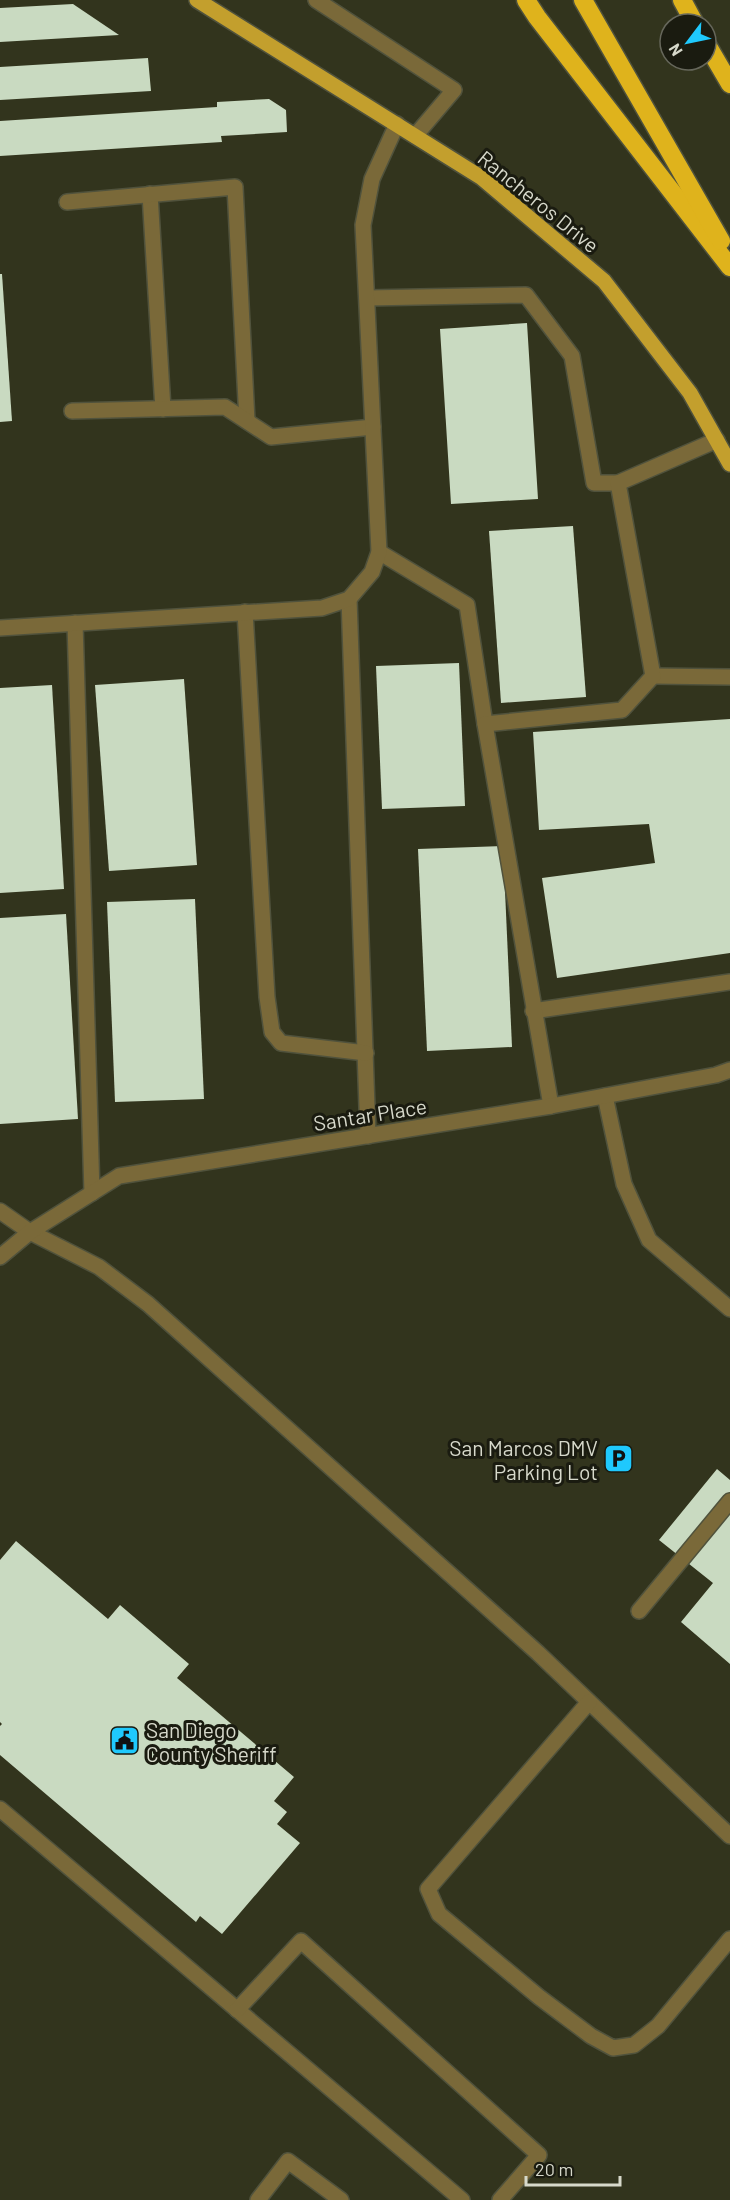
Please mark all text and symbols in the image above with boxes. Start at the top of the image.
north arrow [658,12,718,72]
text: N [664,41,686,60]
street label: Rancheros Drive [474,145,604,257]
street label: Santar Place [311,1093,429,1135]
place label: San Marcos DMV Parking Lot [449,1435,598,1484]
parking icon: San Marcos DMV Parking Lot [603,1443,635,1475]
place label: San Diego County Sheriff [146,1717,277,1766]
public building icon: San Diego County Sheriff [109,1725,141,1757]
scale bar [526,2149,620,2187]
text: 20 m [535,2158,573,2180]

